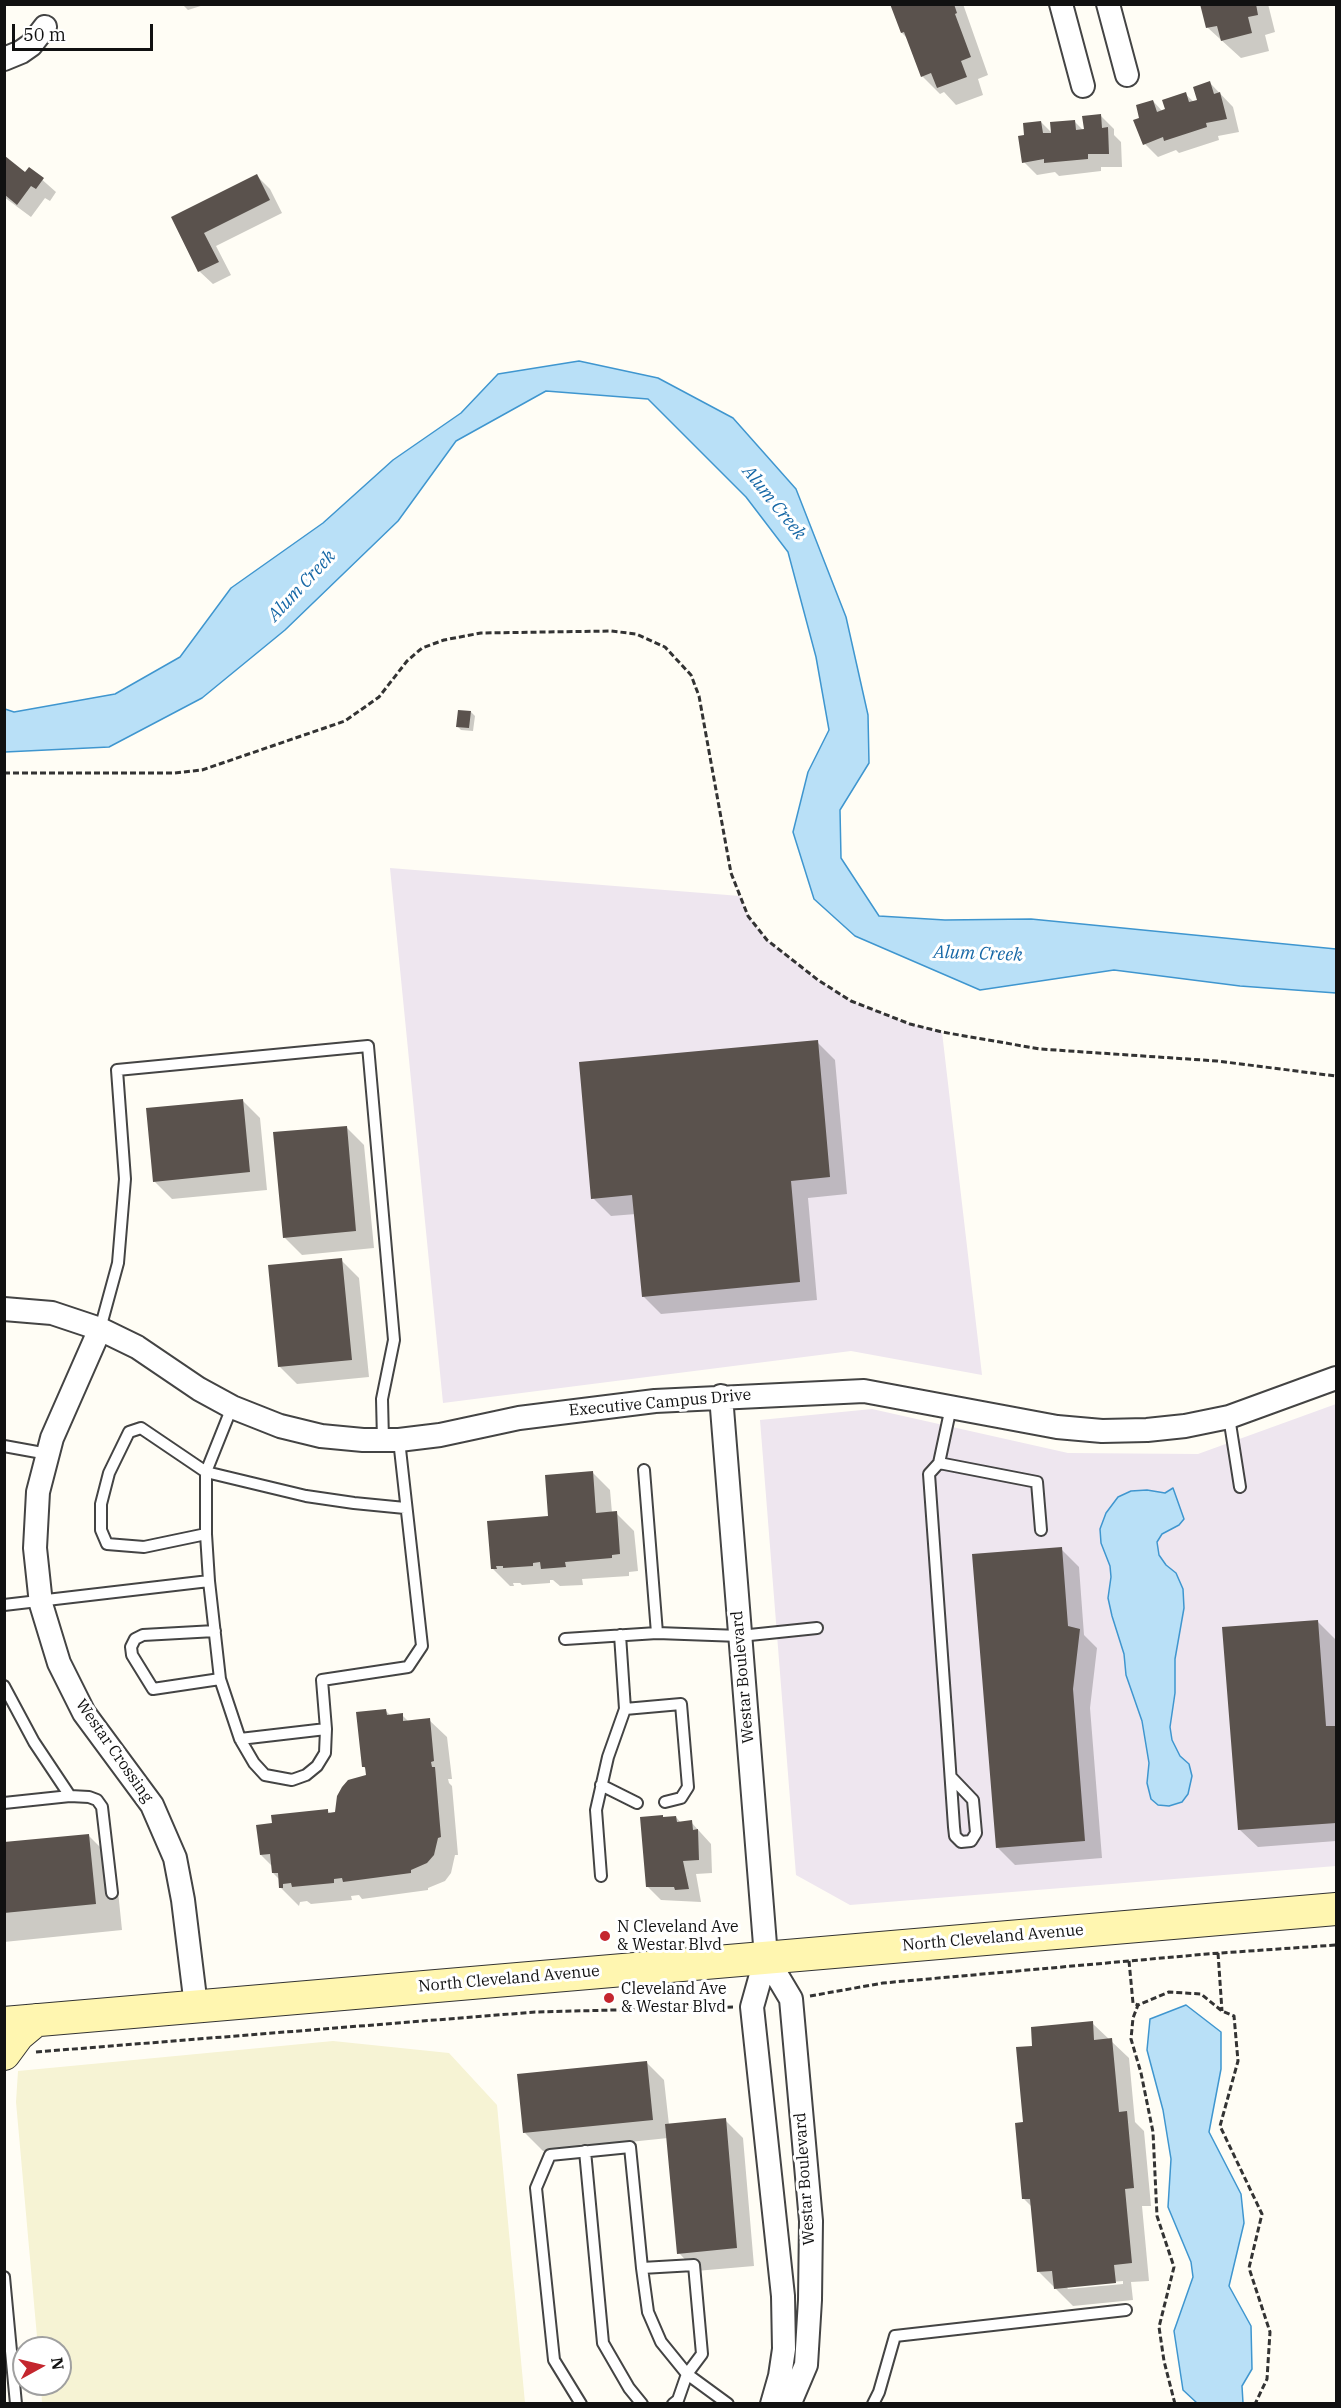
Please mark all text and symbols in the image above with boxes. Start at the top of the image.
scale bar [15,12,156,50]
text: 50 m [23,23,66,46]
water label: Alum Creek [737,461,811,545]
water label: Alum Creek [264,546,340,626]
water label: Alum Creek [933,942,1023,966]
street label: Executive Campus Drive [568,1385,752,1421]
street label: Westar Boulevard [728,1610,758,1744]
street label: Westar Crossing [71,1696,157,1806]
place label: N Cleveland Ave & Westar Blvd [617,1917,739,1955]
street label: North Cleveland Avenue [901,1920,1085,1956]
marker: N Cleveland Ave & Westar Blvd [598,1929,612,1943]
street label: North Cleveland Avenue [417,1961,601,1997]
place label: Cleveland Ave & Westar Blvd [621,1979,726,2017]
marker: Cleveland Ave & Westar Blvd [602,1991,616,2005]
street label: Westar Boulevard [791,2112,819,2246]
north arrow [12,2336,72,2396]
text: N [47,2356,69,2371]

